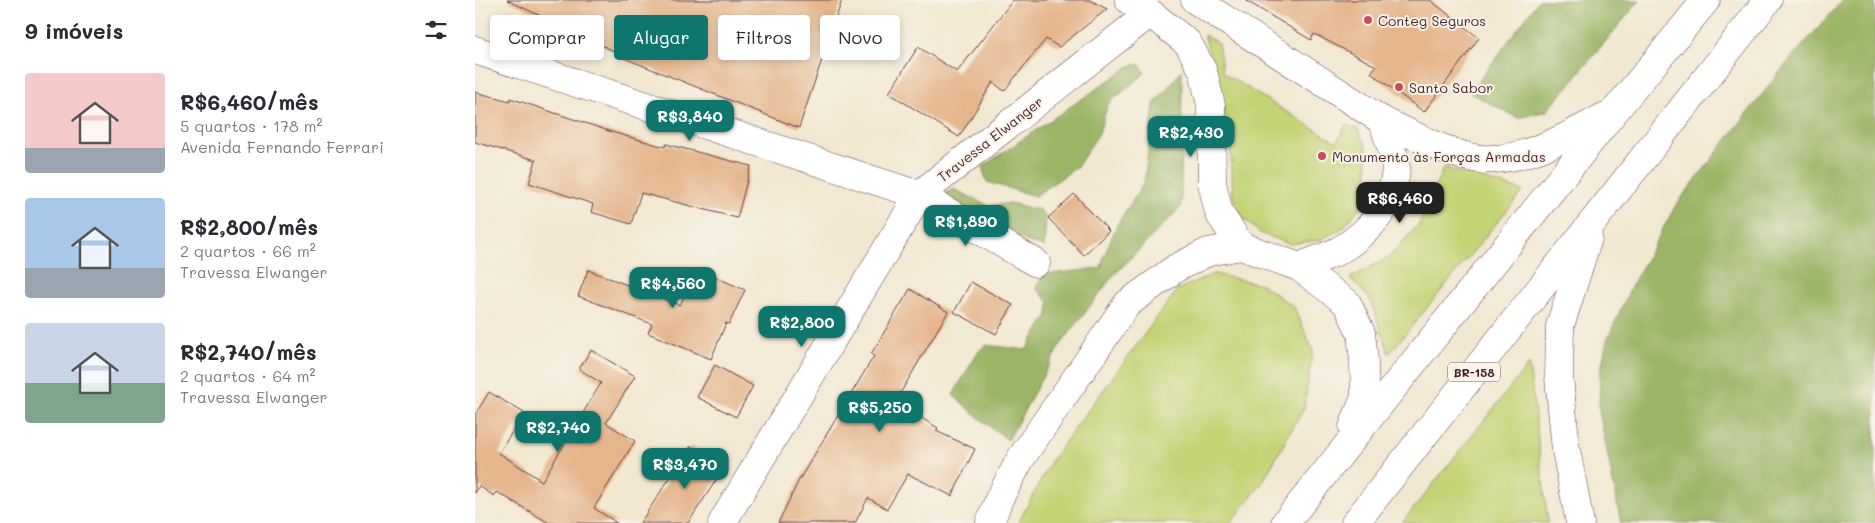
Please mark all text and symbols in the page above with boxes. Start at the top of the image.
place label: Conteg Seguros [1378,11,1486,30]
marker: Conteg Seguros [1362,14,1374,26]
chip: Comprar [490,15,604,60]
chip: Alugar [614,15,708,60]
chip: Filtros [718,15,810,60]
chip: Novo [820,15,900,60]
icon: filters [422,16,450,44]
text: 9 imóveis [25,17,123,44]
place label: Santo Sabor [1409,78,1493,97]
marker: Santo Sabor [1393,81,1405,93]
text: R$6,460/mês [180,88,319,115]
street label: Travessa Elwanger [933,92,1047,186]
icon: home [65,93,125,153]
pin: R$3,840 [644,100,736,142]
text: R$3,840 [657,105,723,126]
text: 5 quartos · 178 m² [180,115,323,136]
pin: R$2,430 [1145,116,1237,158]
text: R$2,430 [1159,121,1223,142]
text: Avenida Fernando Ferrari [180,136,384,157]
place label: Monumento às Forças Armadas [1332,147,1546,166]
marker: Monumento às Forças Armadas [1316,150,1328,162]
pin: R$6,460 [1354,182,1446,224]
text: R$6,460 [1367,187,1433,208]
pin: R$1,890 [920,204,1012,247]
text: R$1,890 [935,210,997,231]
text: R$2,800/mês [180,213,318,240]
icon: home [65,218,125,278]
text: 2 quartos · 66 m² [180,240,316,261]
text: Travessa Elwanger [180,261,328,282]
pin: R$4,560 [627,266,719,309]
text: R$4,560 [640,272,706,293]
pin: R$2,800 [756,306,848,348]
text: R$2,800 [769,311,835,332]
text: R$2,740/mês [180,338,317,365]
icon: home [65,343,125,403]
road number: BR-158 [1448,362,1500,382]
text: 2 quartos · 64 m² [180,365,316,386]
text: Travessa Elwanger [180,386,328,407]
pin: R$5,250 [834,390,926,433]
text: R$5,250 [848,396,912,417]
pin: R$2,740 [512,410,604,453]
text: R$2,740 [526,416,590,437]
pin: R$3,470 [639,448,731,490]
text: R$3,470 [653,453,717,474]

